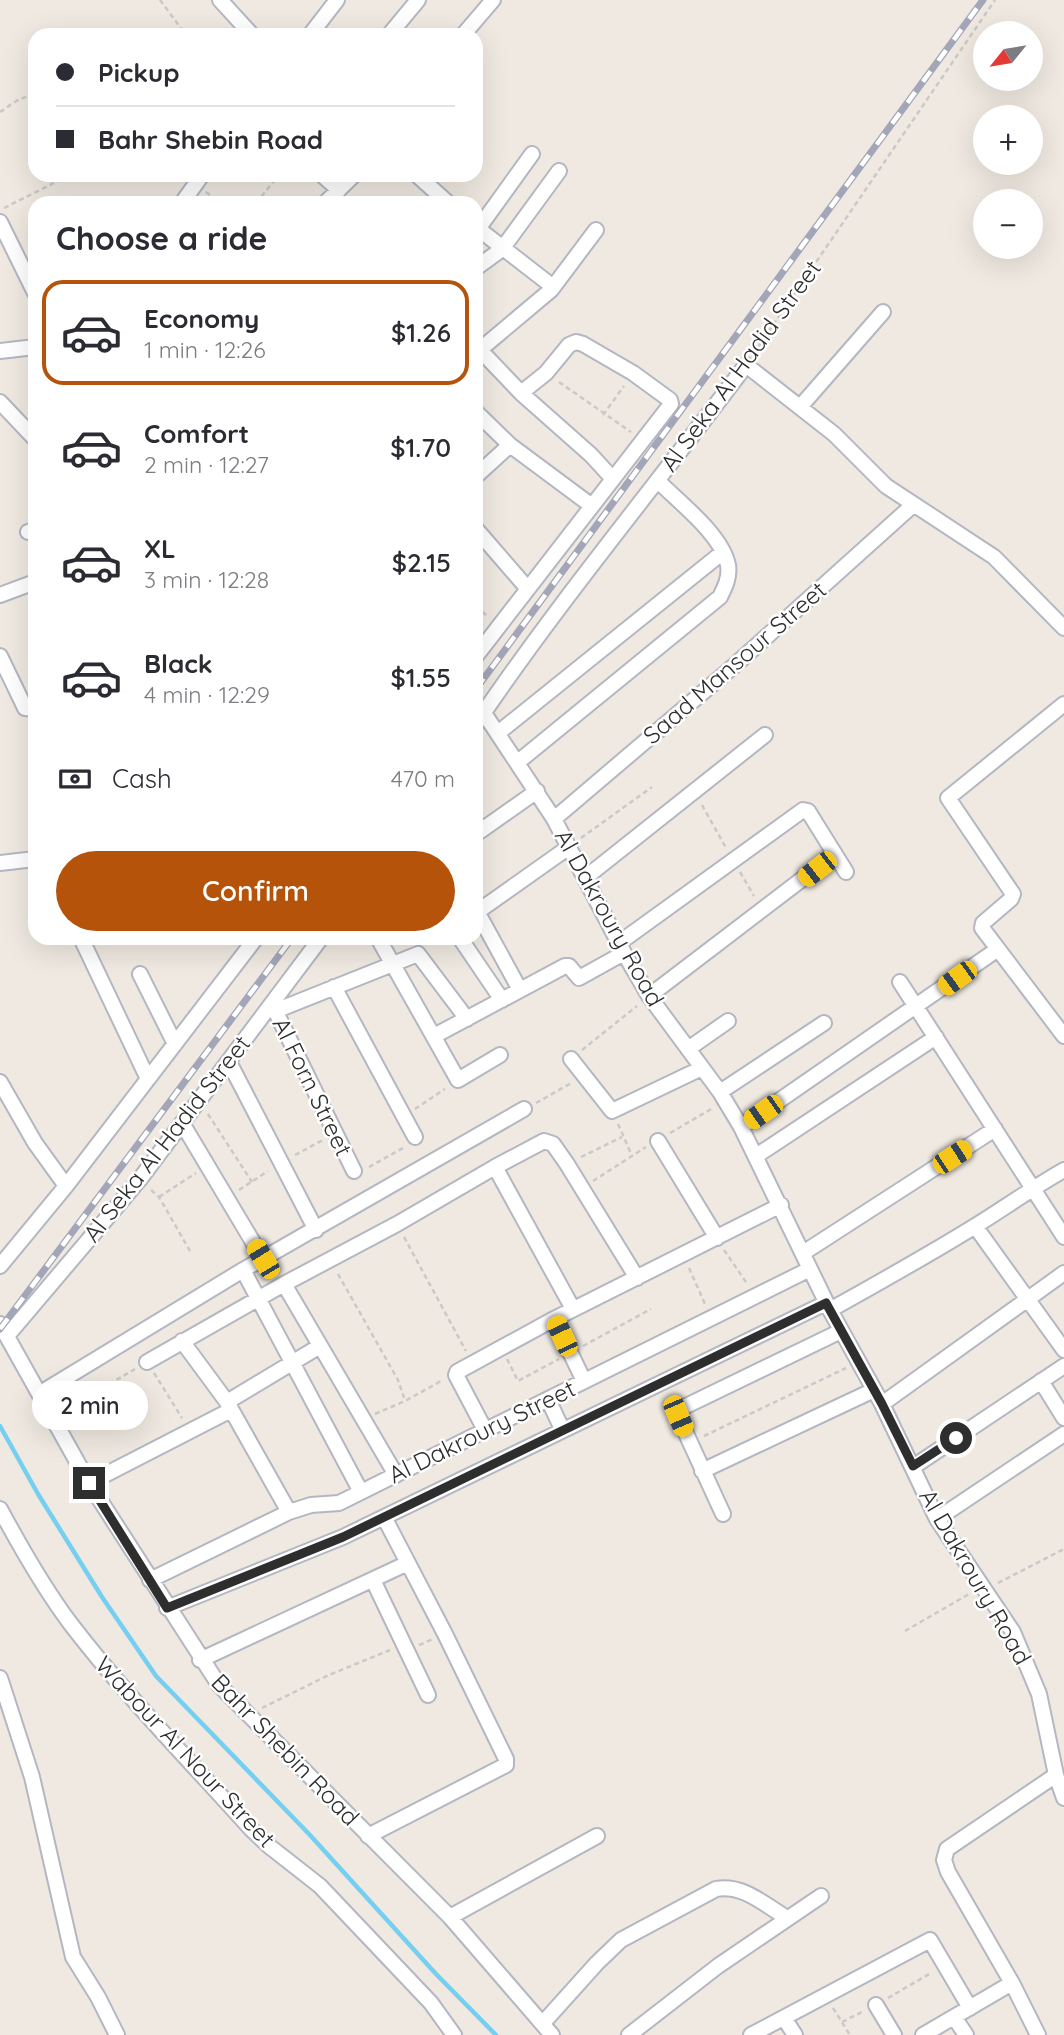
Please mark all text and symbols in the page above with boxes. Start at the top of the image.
north arrow [973,21,1043,91]
map controls [973,21,1043,259]
text: Pickup [98,56,180,89]
button: + [973,105,1043,175]
text: Bahr Shebin Road [98,123,323,156]
button: − [973,189,1043,259]
text: Choose a ride [56,218,268,258]
street label: Al Seka Al Hadid Street [653,254,827,477]
icon: car [60,301,123,364]
text: Economy [144,302,259,335]
text: $1.26 [391,316,451,349]
text: 1 min · 12:26 [144,335,266,364]
icon: car [60,416,123,479]
text: Comfort [144,417,249,450]
text: $1.70 [390,431,451,464]
text: 2 min · 12:27 [144,450,269,479]
icon: car [60,531,123,594]
text: XL [144,532,176,565]
text: $2.15 [392,546,451,579]
text: 3 min · 12:28 [144,565,269,594]
street label: Saad Mansour Street [637,575,832,750]
icon: car [60,646,123,709]
text: Black [144,647,213,680]
text: $1.55 [391,661,451,694]
text: 4 min · 12:29 [144,680,270,709]
icon: cash [56,760,94,798]
text: Cash [112,762,172,795]
text: 470 m [391,764,455,793]
street label: Al Dakroury Road [549,824,671,1011]
car [794,848,841,890]
button: Confirm [56,851,455,931]
car [934,957,981,999]
street label: Al Forn Street [266,1012,359,1161]
street label: Al Seka Al Hadid Street [76,1029,256,1248]
car [740,1091,787,1133]
car [929,1137,976,1177]
car [244,1236,283,1282]
car [544,1313,581,1359]
street label: Al Dakroury Street [383,1373,580,1489]
callout: 2 min [31,1382,147,1430]
text: 2 min [60,1391,120,1420]
car [661,1393,696,1439]
route start [940,1422,972,1454]
route end [73,1467,105,1499]
street label: Al Dakroury Road [913,1483,1038,1670]
street label: Wabour Al Nour Street [89,1649,282,1853]
street label: Bahr Shebin Road [205,1667,366,1832]

